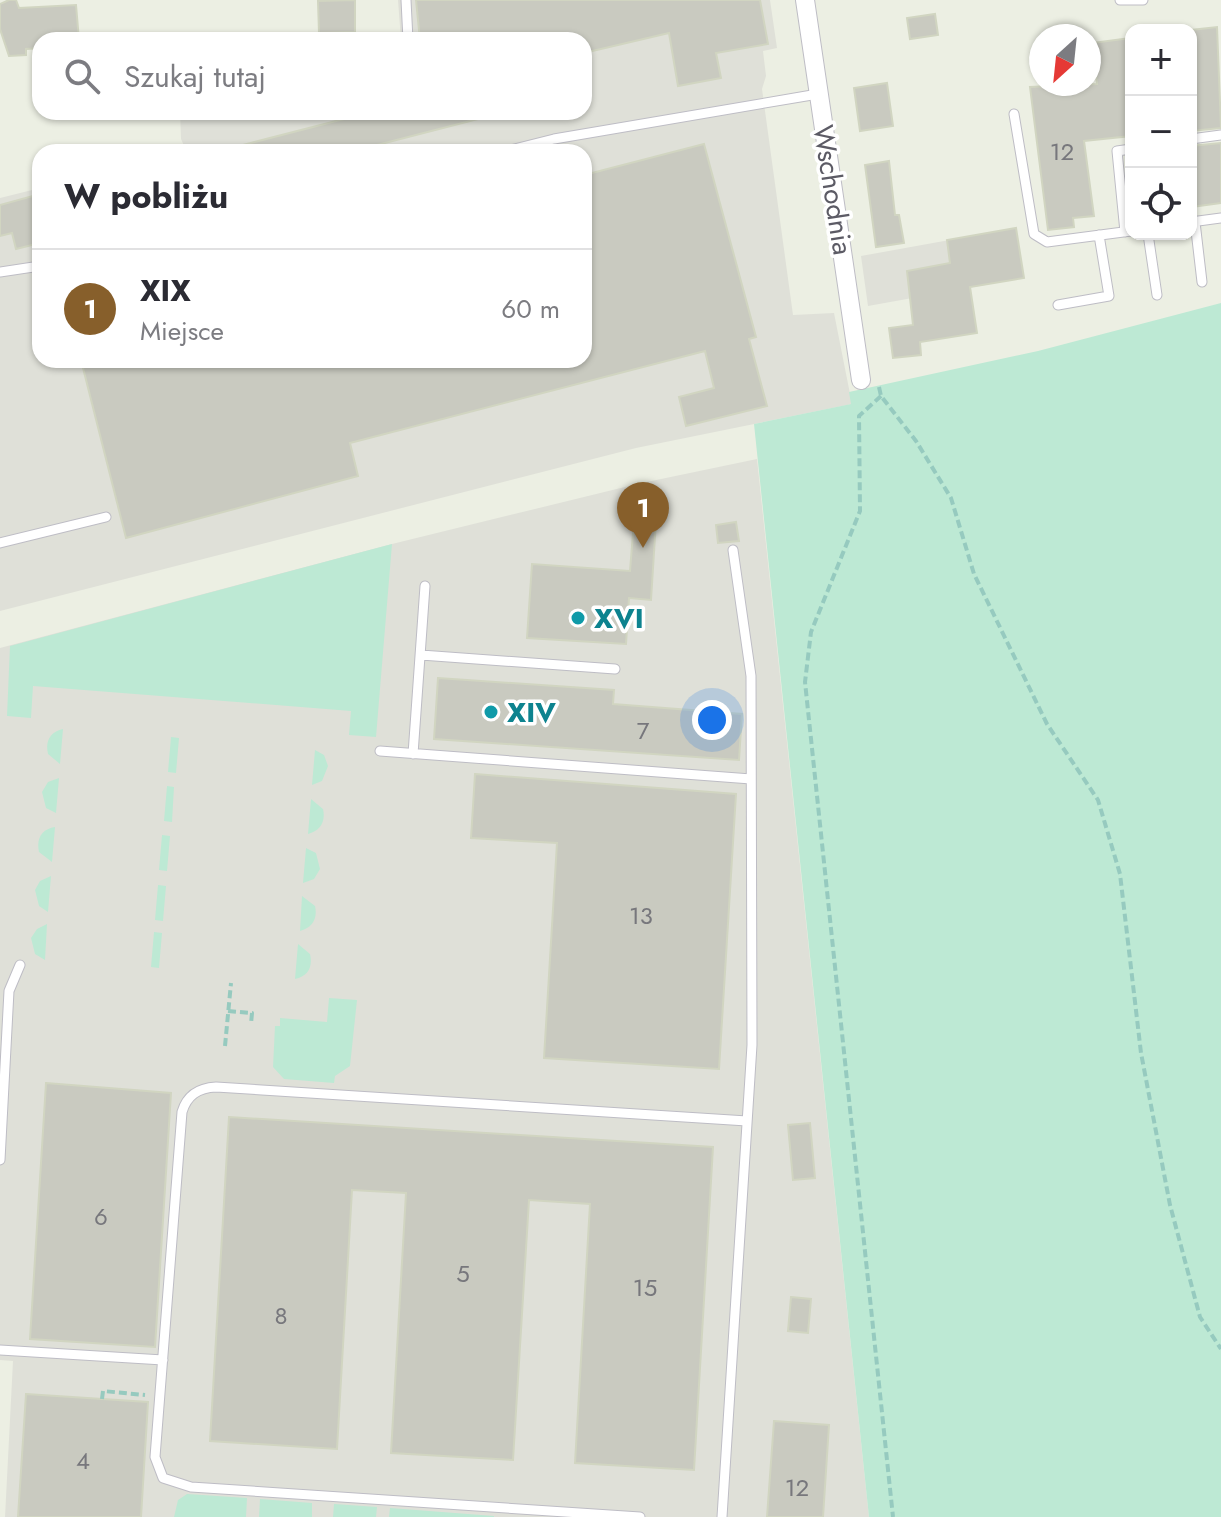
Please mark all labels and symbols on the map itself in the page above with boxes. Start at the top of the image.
north arrow [1029,24,1101,96]
street label: Wschodnia [803,122,863,258]
house number: 12 [1050,134,1074,169]
pin: 1 [617,482,669,548]
place label: XVI [594,598,644,639]
marker: XVI [569,609,587,627]
place label: XIV [507,692,556,733]
your location [692,700,732,740]
marker: XIV [482,703,500,721]
house number: 7 [637,713,650,748]
house number: 13 [629,898,653,933]
house number: 6 [94,1199,108,1234]
house number: 5 [456,1256,470,1291]
house number: 15 [633,1270,657,1305]
house number: 8 [274,1298,288,1333]
house number: 4 [76,1443,90,1478]
house number: 12 [785,1470,809,1505]

